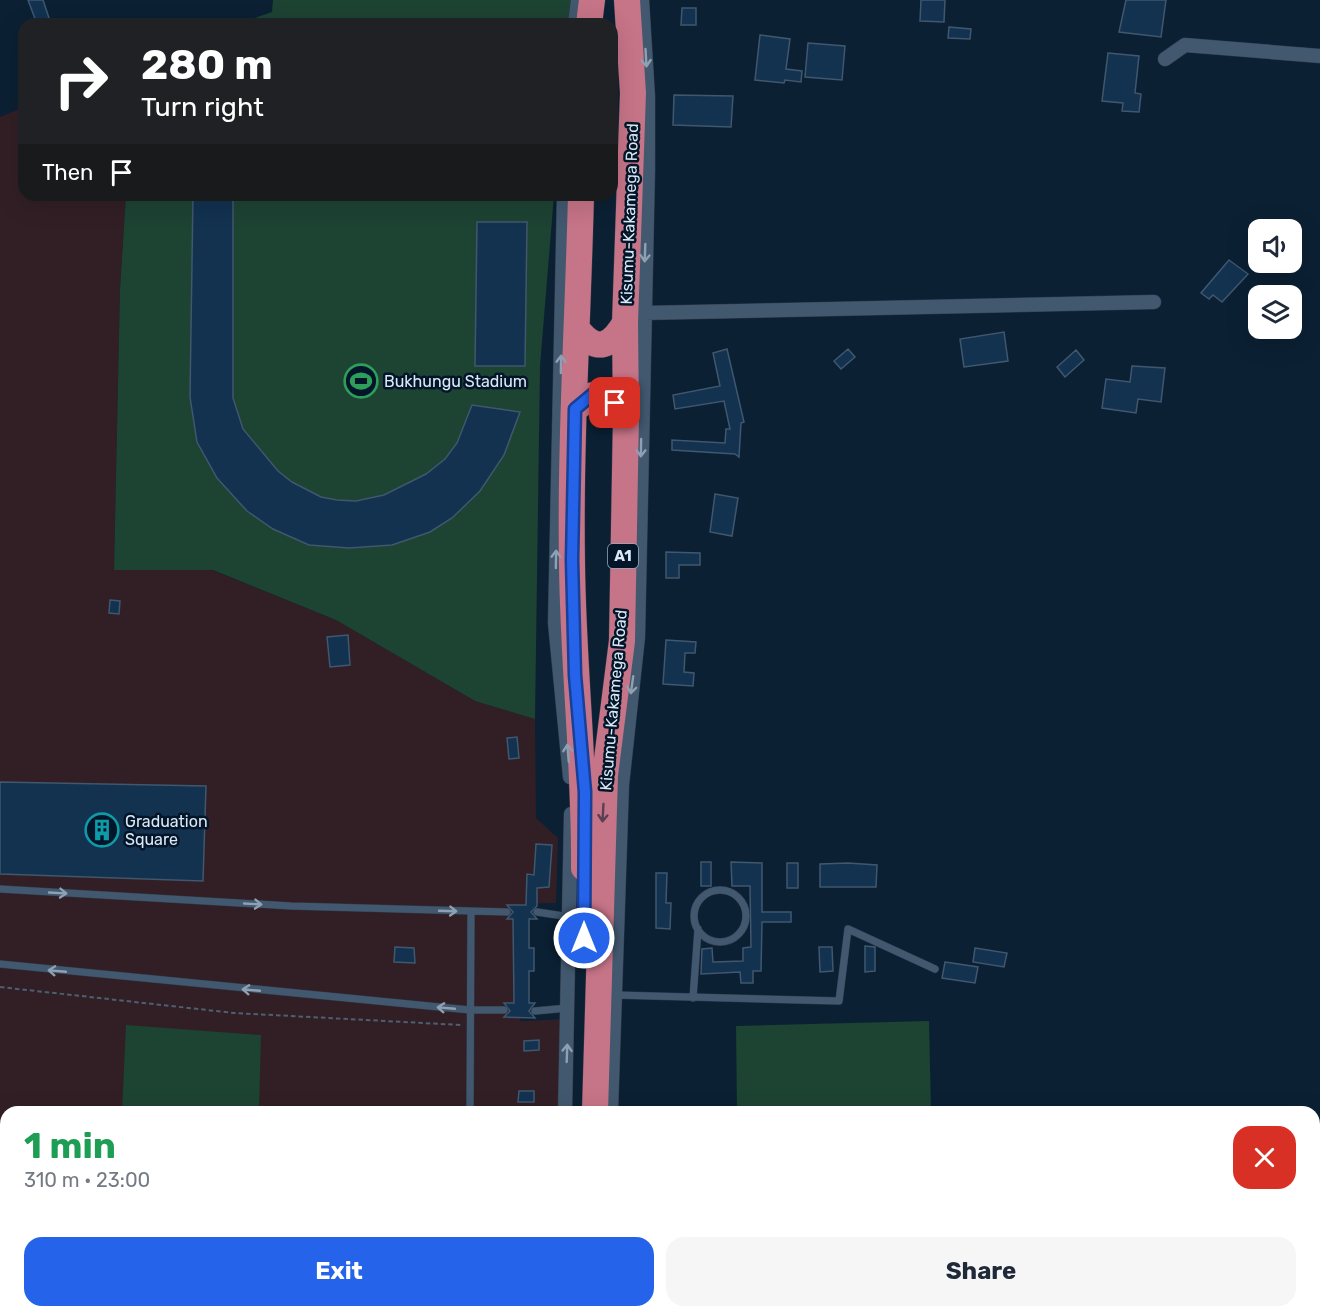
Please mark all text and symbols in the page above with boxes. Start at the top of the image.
text: 280 m [141,40,273,90]
icon: right [42,42,120,120]
one-way arrow [640,48,651,68]
text: Turn right [141,91,264,123]
street label: Kisumu-Kakamega Road [617,123,642,305]
icon: arrive [105,156,138,189]
text: Then [42,159,93,186]
map controls [1248,219,1302,339]
button: sound [1248,219,1302,273]
one-way arrow [640,243,651,263]
button: layers [1248,285,1302,339]
one-way arrow [555,354,567,374]
sports icon: Bukhungu Stadium [343,363,379,399]
place label: Bukhungu Stadium [384,372,527,391]
pin [589,377,640,428]
icon: arrive [598,386,631,419]
one-way arrow [635,438,647,458]
road number: A1 [608,544,638,568]
one-way arrow [551,549,562,569]
street label: Kisumu-Kakamega Road [596,609,631,791]
one-way arrow [626,674,637,694]
one-way arrow [562,744,573,764]
one-way arrow [598,803,609,822]
building icon: Graduation Square [84,812,120,848]
place label: Graduation Square [125,812,208,849]
one-way arrow [48,887,68,898]
one-way arrow [243,899,263,910]
one-way arrow [437,905,457,916]
position arrow [552,906,616,970]
one-way arrow [48,965,68,976]
one-way arrow [242,984,262,995]
one-way arrow [436,1002,456,1013]
one-way arrow [561,1044,572,1064]
text: 1 min [24,1124,116,1167]
button: close [1233,1126,1296,1189]
text: 310 m · 23:00 [24,1168,150,1192]
button: Exit [24,1237,654,1306]
button: Share [666,1237,1296,1306]

